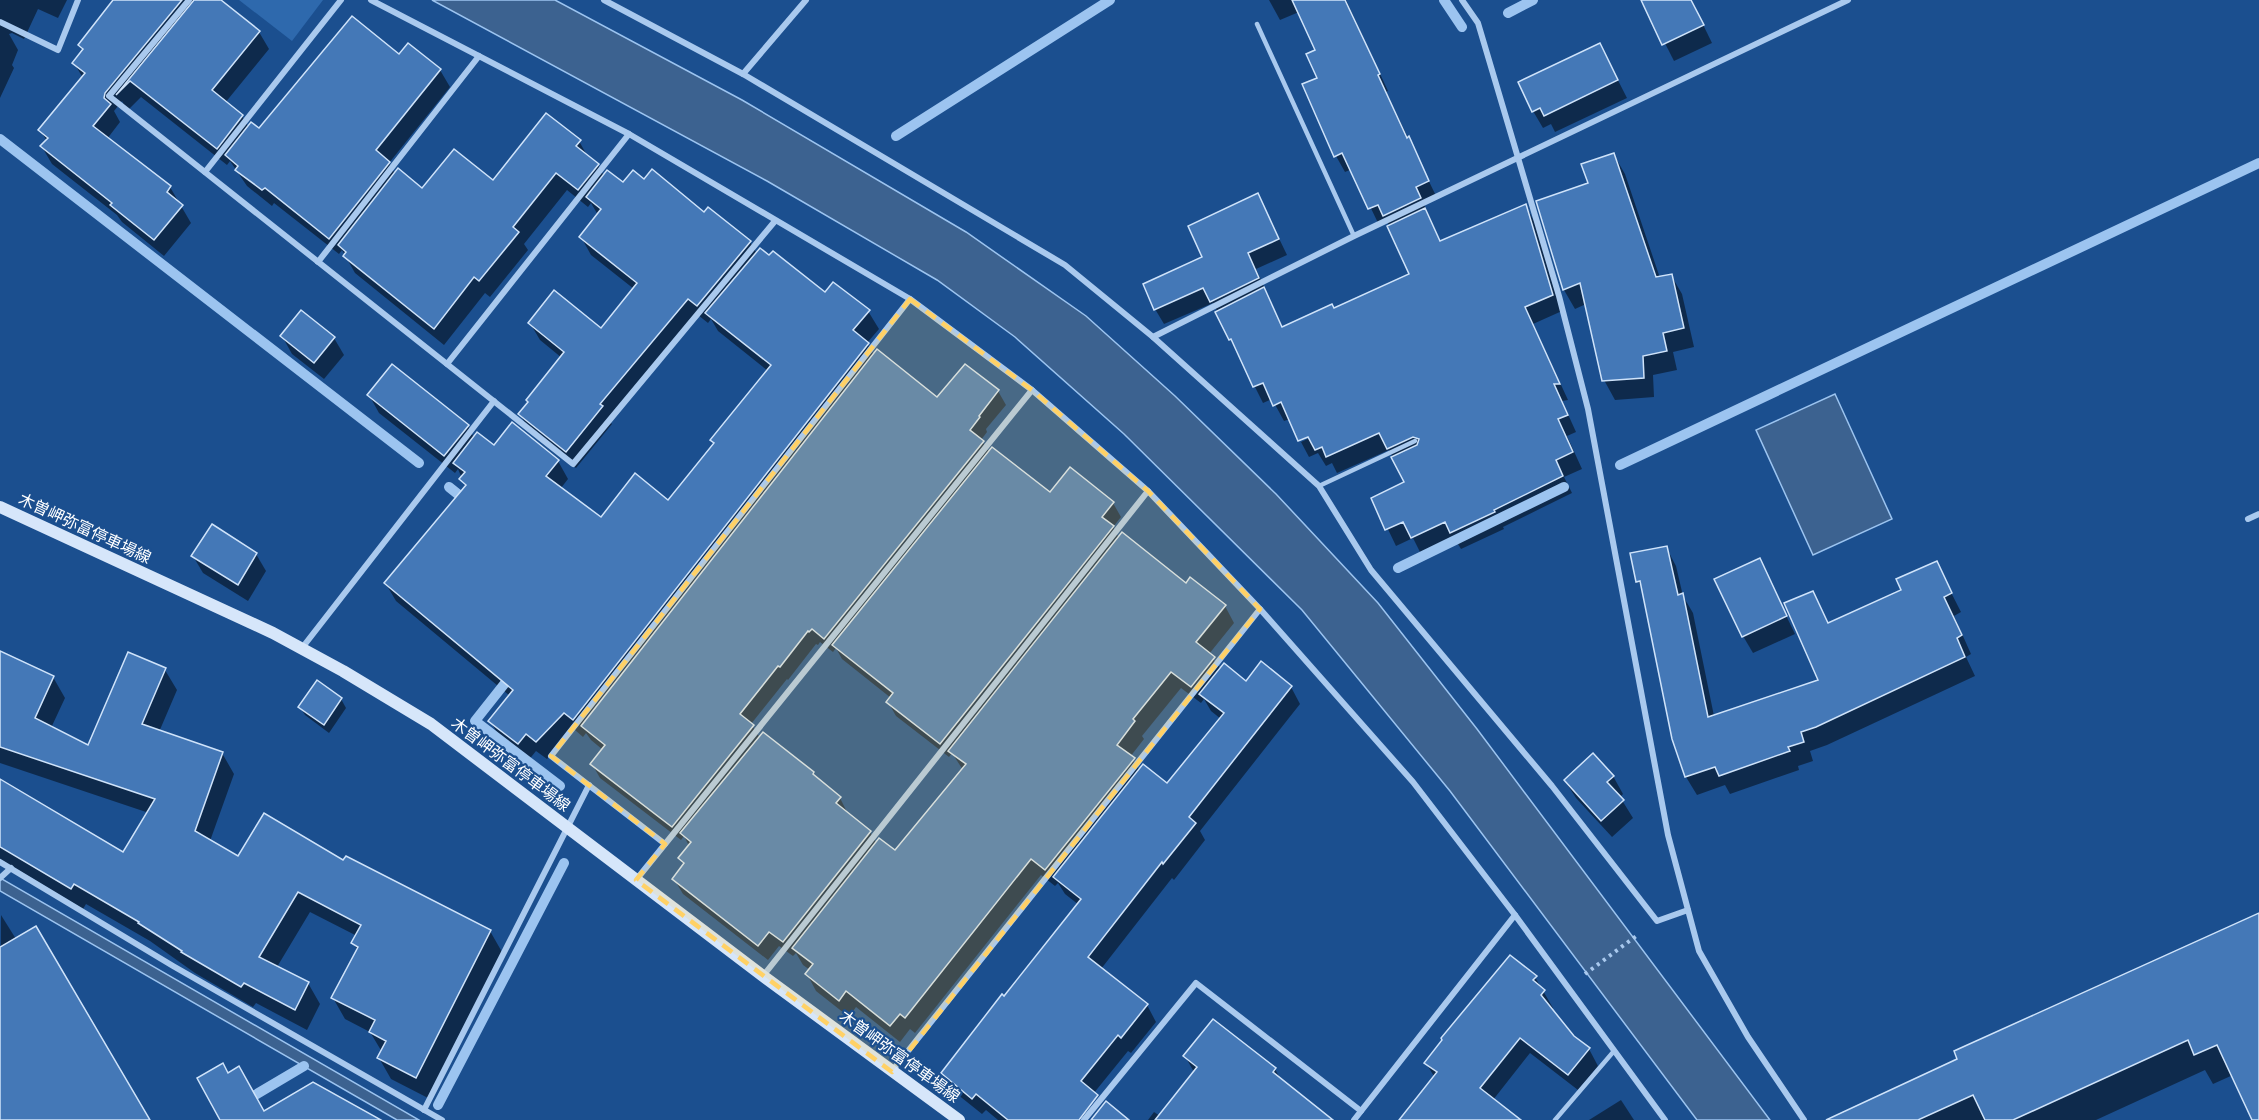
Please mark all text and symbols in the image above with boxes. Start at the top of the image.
street label: 木曽岬弥富停車場線 [16,489,154,567]
street label: 木曽岬弥富停車場線 [447,713,574,815]
street label: 木曽岬弥富停車場線 [836,1006,964,1106]

